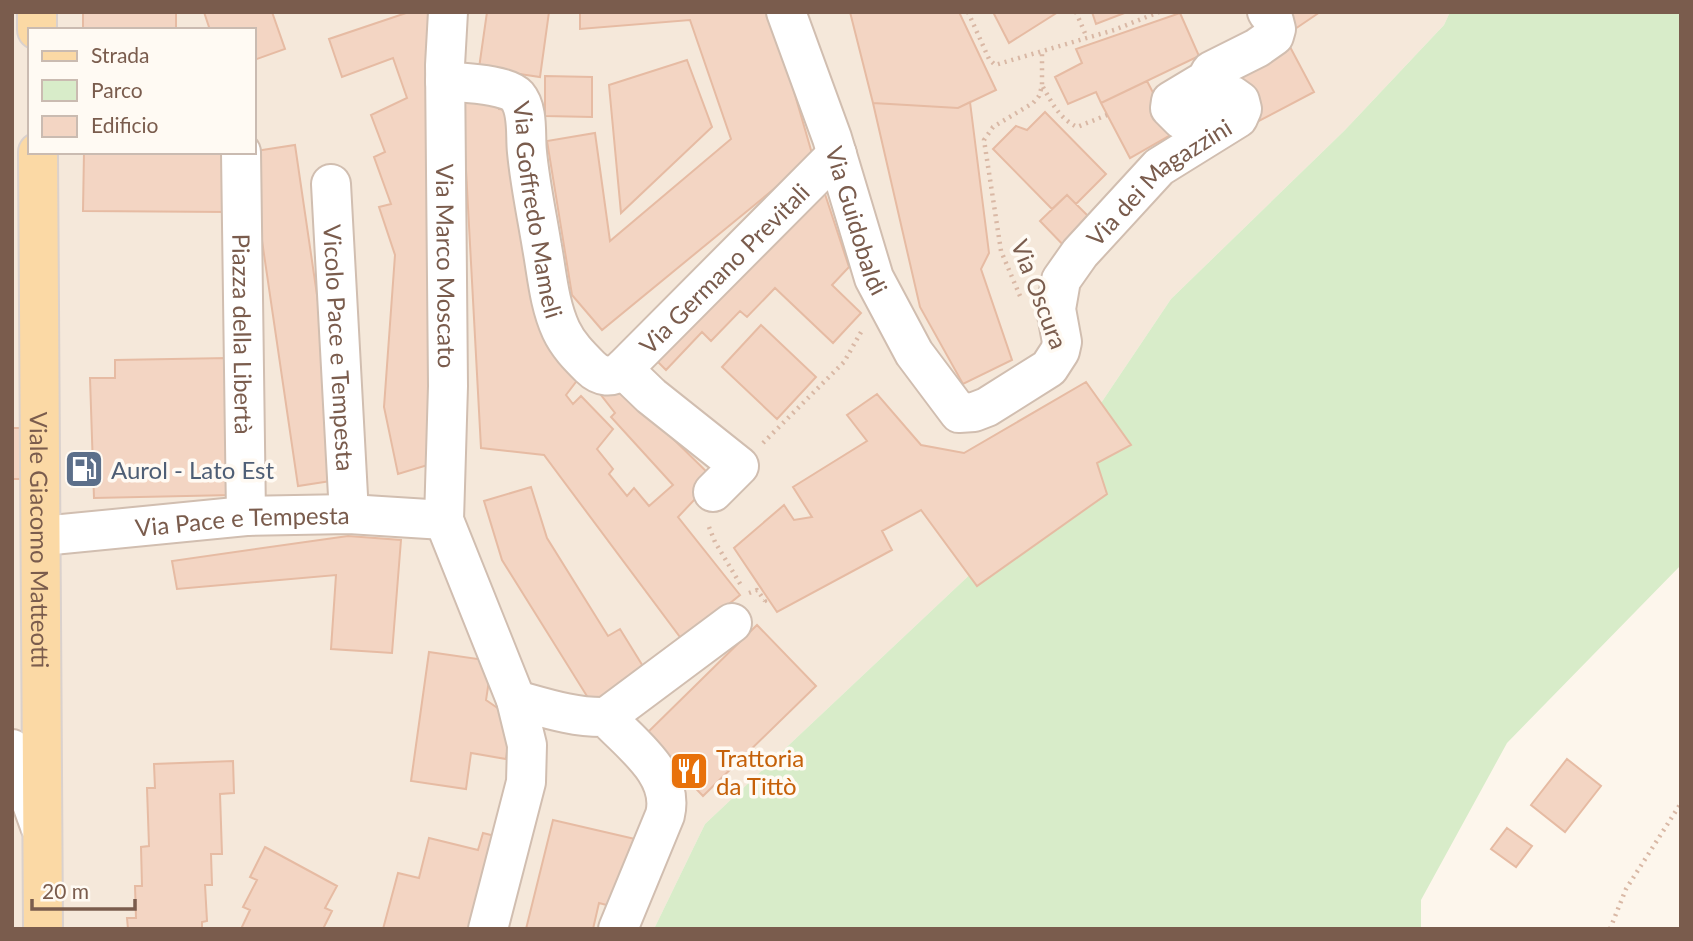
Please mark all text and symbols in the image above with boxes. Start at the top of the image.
legend [28,28,256,154]
text: Strada [91,42,150,67]
text: Parco [91,77,143,102]
street label: Via Goffredo Mameli [508,98,570,322]
text: Edificio [91,112,159,137]
street label: Via dei Magazzini [1080,112,1236,251]
street label: Via Guidobaldi [821,142,895,300]
street label: Via Marco Moscato [431,163,462,368]
street label: Via Germano Previtali [633,177,815,359]
street label: Vicolo Pace e Tempesta [319,224,361,472]
street label: Piazza della Libertà [228,233,259,435]
street label: Via Oscura [1006,235,1074,353]
street label: Viale Giacomo Matteotti [25,412,56,668]
fuel station icon: Aurol - Lato Est [63,448,105,490]
place label: Aurol - Lato Est [111,455,275,484]
street label: Via Pace e Tempesta [134,499,350,541]
place label: Trattoria da Tittò [716,743,804,800]
restaurant icon: Trattoria da Tittò [668,750,710,792]
scale bar [32,867,135,911]
text: 20 m [42,878,89,903]

